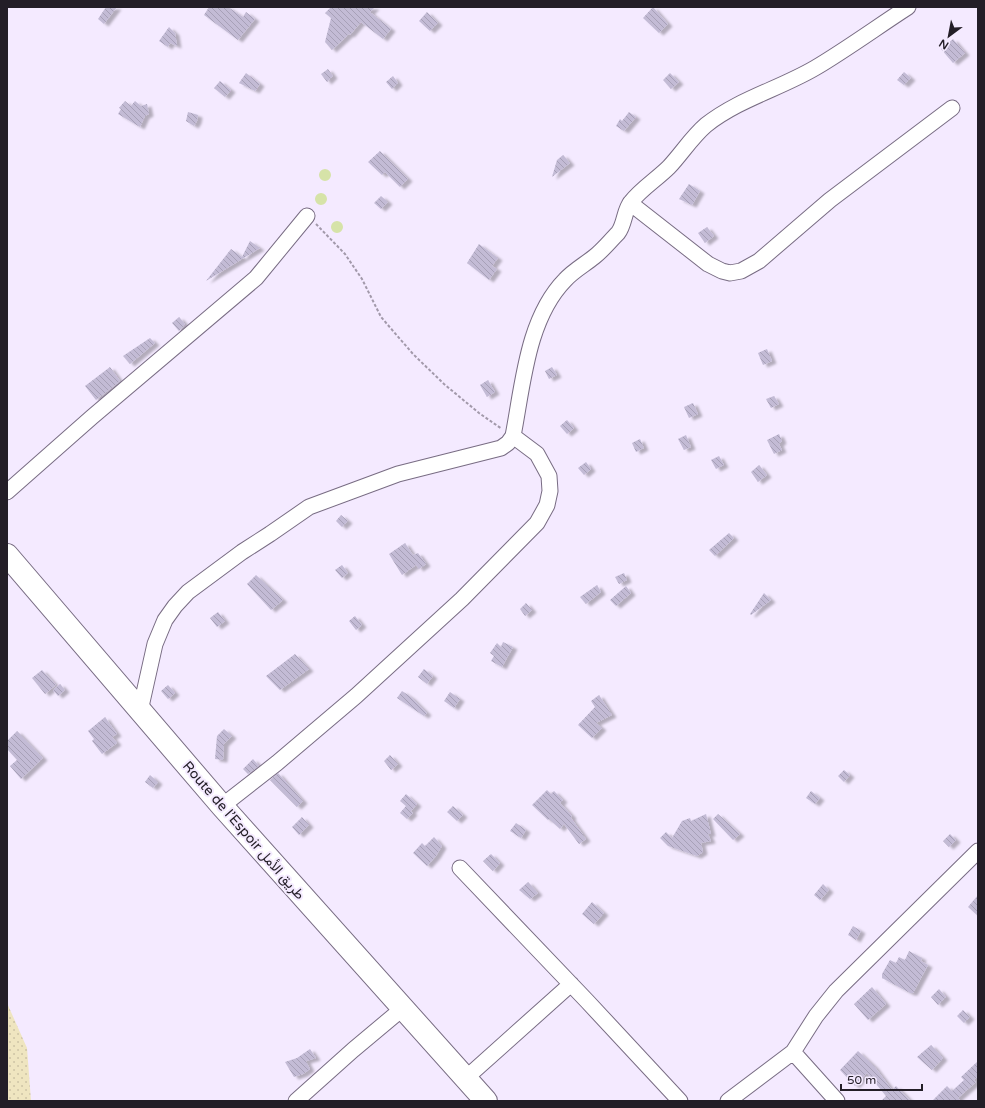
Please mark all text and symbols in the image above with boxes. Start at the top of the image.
north arrow [929,16,969,56]
text: N [937,36,951,52]
street label: Route de l’Espoir طريق الأمل [179,758,308,903]
scale bar [841,1066,922,1092]
text: 50 m [847,1073,876,1087]

